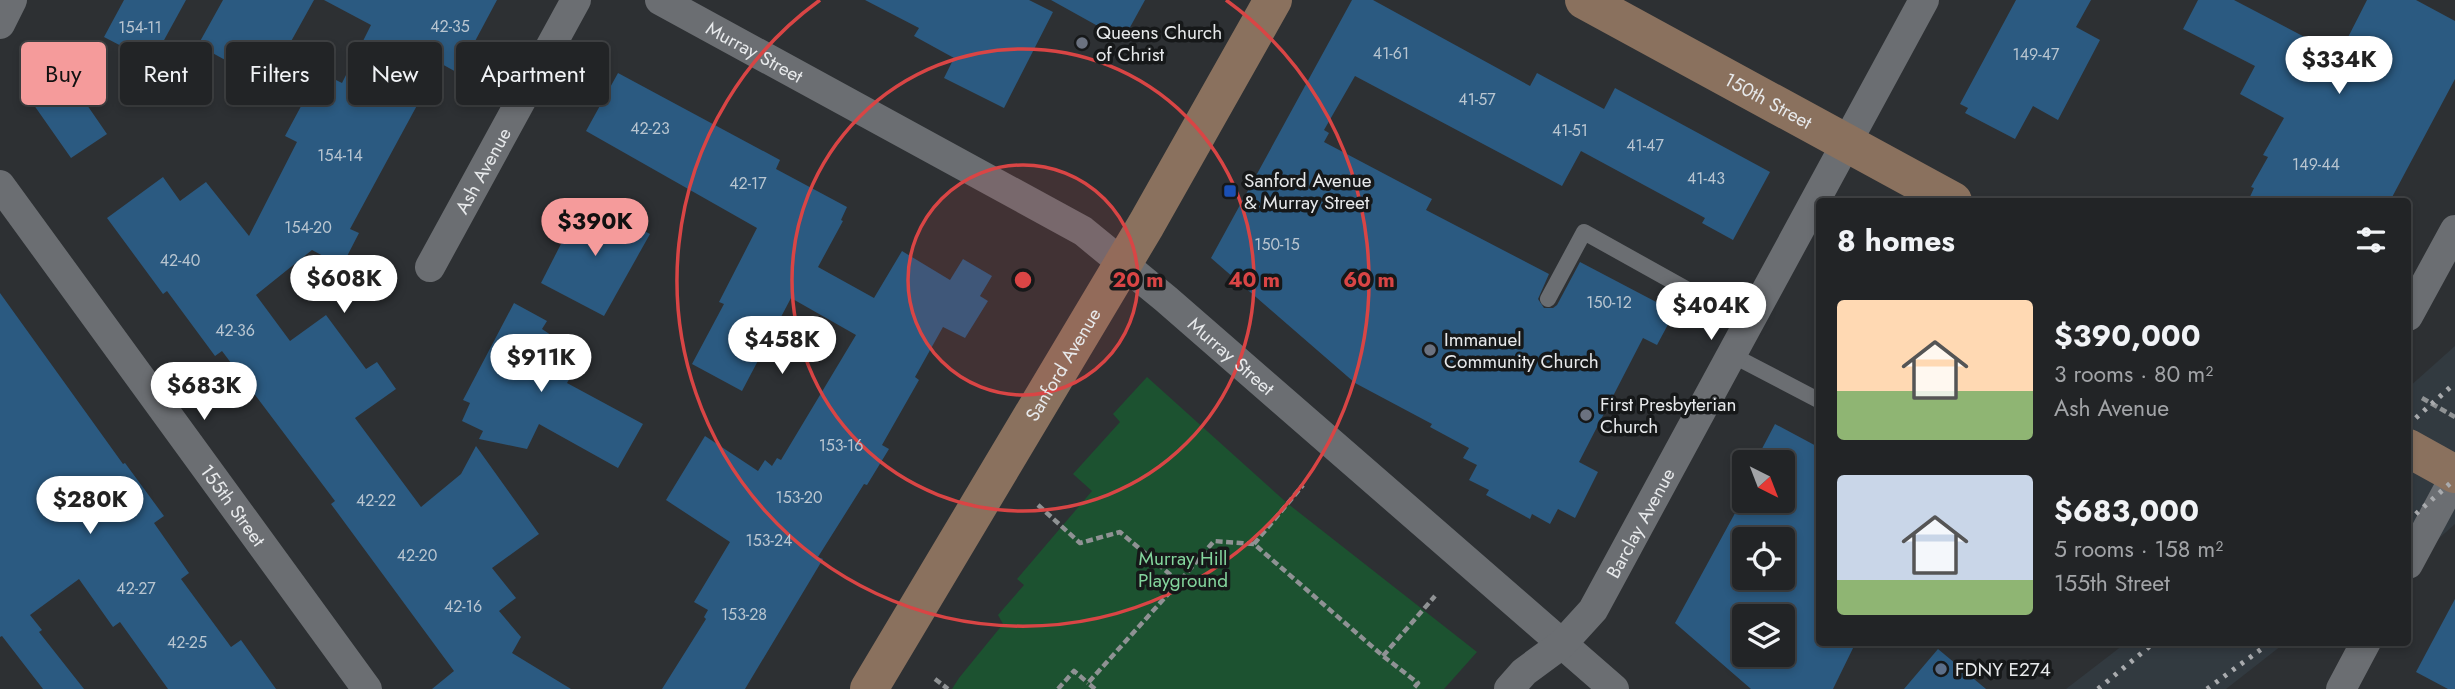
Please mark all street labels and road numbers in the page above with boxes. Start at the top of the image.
street label: Murray Street [701,15,808,90]
street label: 150th Street [1719,66,1817,136]
street label: Ash Avenue [449,122,518,219]
street label: Sanford Avenue [1019,303,1108,426]
street label: Murray Street [1182,311,1281,402]
street label: 155th Street [194,459,272,552]
street label: Barclay Avenue [1600,463,1682,583]

